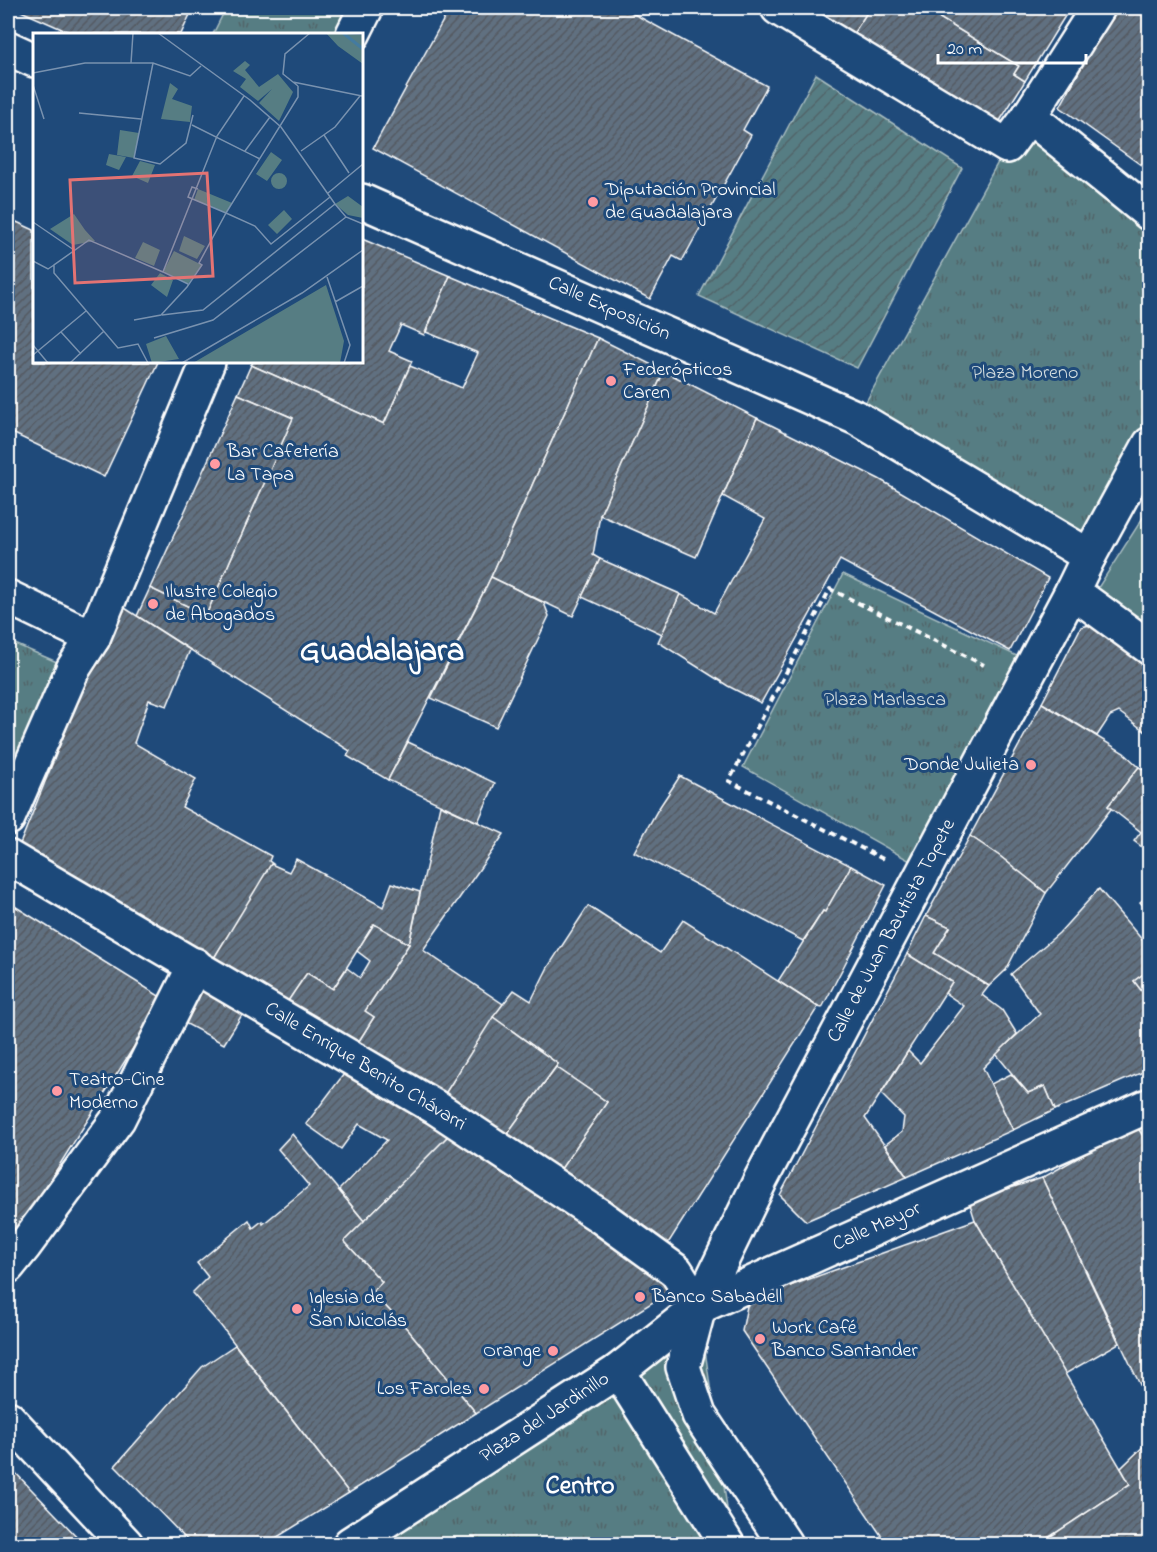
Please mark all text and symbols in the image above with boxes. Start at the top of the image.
scale bar [938,27,1086,65]
inset map [33,33,363,363]
text: 20 m [947,37,982,63]
place label: Diputación Provincial de Guadalajara [604,176,776,228]
marker: Diputación Provincial de Guadalajara [586,195,600,209]
street label: Calle Exposición [543,269,675,349]
place label: Federópticos Caren [622,356,732,408]
park label: Plaza Moreno [972,359,1078,388]
marker: Federópticos Caren [604,374,618,388]
place label: Bar Cafetería La Tapa [226,438,339,490]
marker: Bar Cafetería La Tapa [208,457,222,471]
place label: Ilustre Colegio de Abogados [165,578,278,631]
marker: Ilustre Colegio de Abogados [146,597,160,611]
district label: Guadalajara [300,629,464,676]
park label: Plaza Marlasca [824,686,946,715]
place label: Donde Julieta [903,751,1019,780]
marker: Donde Julieta [1024,758,1038,772]
street label: Calle de Juan Bautista Topete [821,814,963,1048]
street label: Calle Enrique Benito Chávarri [259,995,471,1139]
place label: Teatro-Cine Moderno [69,1066,164,1118]
marker: Teatro-Cine Moderno [50,1084,64,1098]
street label: Calle Mayor [828,1194,926,1259]
place label: Banco Sabadell [651,1283,782,1312]
place label: Iglesia de San Nicolás [309,1284,407,1336]
marker: Banco Sabadell [633,1290,647,1304]
marker: Iglesia de San Nicolás [290,1302,304,1316]
place label: Work Café Banco Santander [771,1314,918,1366]
marker: Work Café Banco Santander [753,1332,767,1346]
place label: Orange [483,1337,541,1367]
marker: Orange [546,1344,560,1358]
street label: Plaza del Jardinillo [474,1365,616,1471]
place label: Los Faroles [377,1375,472,1404]
marker: Los Faroles [477,1382,491,1396]
district label: Centro [545,1468,615,1506]

